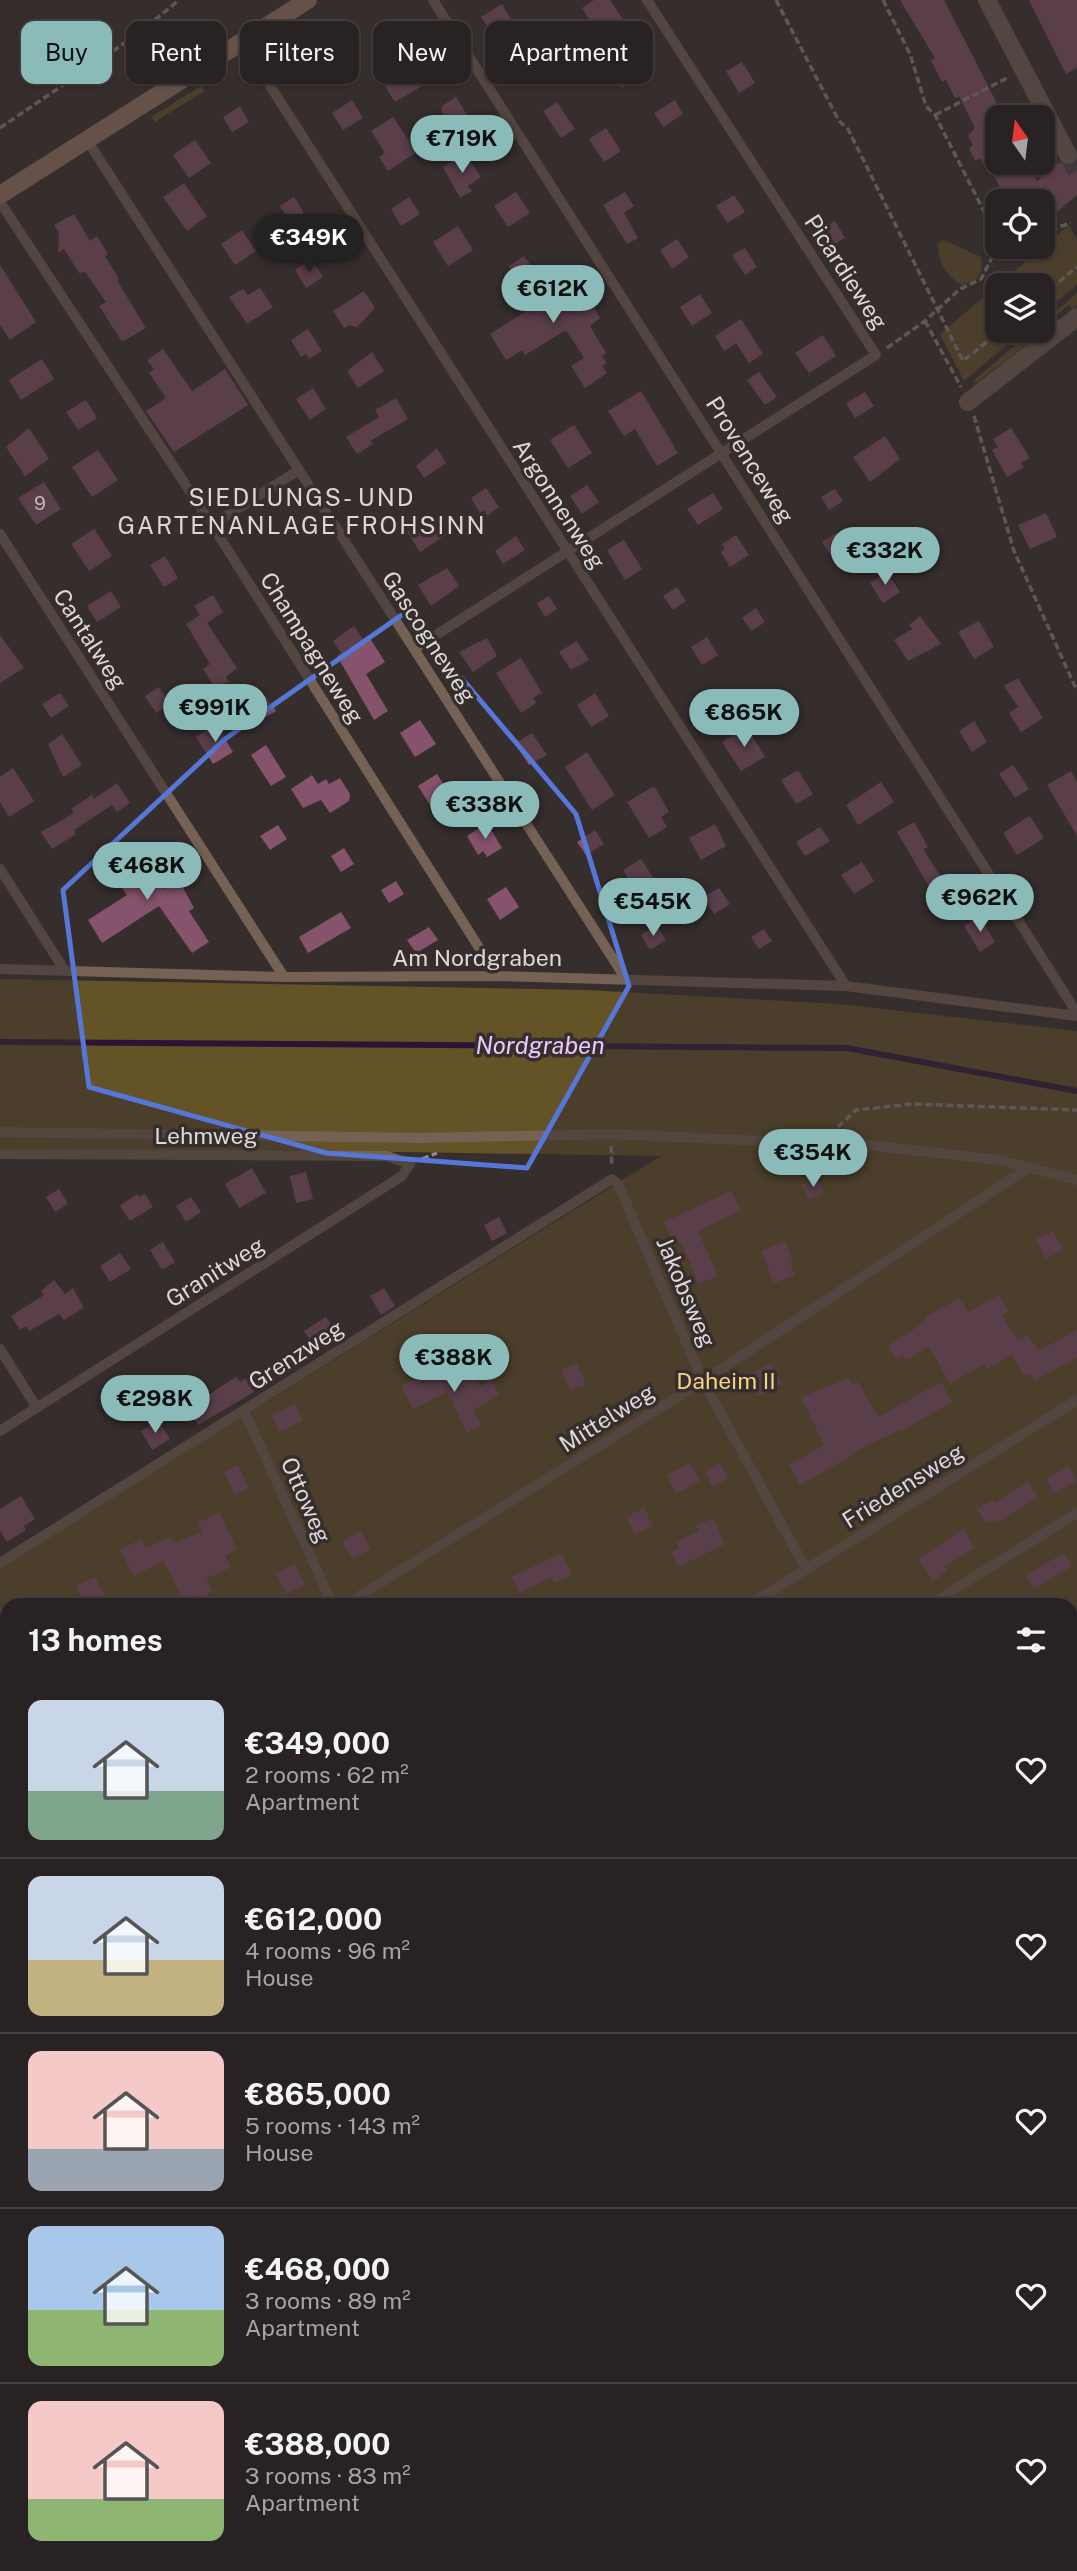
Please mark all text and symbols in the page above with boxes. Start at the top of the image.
chip: Buy [21,21,112,84]
chip: Rent [126,21,226,84]
chip: Filters [240,21,359,84]
chip: New [373,21,471,84]
chip: Apartment [485,21,653,84]
north arrow [985,105,1055,175]
map controls [985,105,1055,343]
pin: €719K [413,116,511,175]
text: €719K [426,124,498,151]
button: locate [985,189,1055,259]
street label: Picardieweg [799,209,894,334]
pin: €349K [260,215,358,274]
text: €349K [271,223,347,250]
pin: €612K [504,266,602,325]
button: layers [985,273,1055,343]
text: €612K [517,274,589,301]
street label: Provenceweg [701,391,800,528]
street label: Argonnenweg [507,434,611,574]
district label: SIEDLUNGS- UND GARTENANLAGE FROHSINN [117,483,487,539]
house number: 9 [34,492,46,514]
pin: €332K [836,528,934,587]
text: €332K [847,536,923,563]
street label: Gascogneweg [377,566,482,708]
street label: Champagneweg [255,567,370,728]
street label: Cantalweg [48,583,133,694]
pin: €991K [166,684,264,744]
pin: €865K [695,690,793,749]
text: €991K [179,693,251,720]
text: €865K [705,698,783,725]
pin: €338K [436,782,534,841]
text: €338K [446,790,524,817]
pin: €468K [98,842,196,902]
text: €468K [108,851,186,878]
pin: €962K [931,874,1029,934]
pin: €545K [604,878,702,938]
text: €962K [942,883,1018,910]
text: €545K [614,887,692,914]
street label: Am Nordgraben [392,944,562,971]
water label: Nordgraben [475,1031,605,1059]
street label: Lehmweg [154,1122,258,1149]
pin: €354K [764,1130,862,1189]
text: €354K [774,1138,852,1165]
street label: Granitweg [160,1231,269,1312]
street label: Jakobsweg [651,1233,722,1351]
street label: Grenzweg [243,1314,348,1395]
pin: €388K [405,1334,503,1394]
text: €388K [415,1343,493,1370]
park label: Daheim II [676,1367,776,1394]
pin: €298K [106,1376,204,1435]
street label: Mittelweg [554,1378,659,1457]
text: €298K [117,1384,193,1411]
street label: Friedensweg [837,1438,968,1534]
street label: Ottoweg [276,1453,337,1547]
icon: filters [1012,1621,1050,1659]
text: 13 homes [28,1622,163,1658]
text: €349,000 [245,1725,390,1761]
icon: home [84,1728,168,1812]
icon: heart [1012,1751,1050,1789]
text: 2 rooms · 62 m² [245,1761,409,1788]
text: Apartment [245,1788,360,1815]
text: €612,000 [245,1901,382,1937]
icon: home [84,1904,168,1988]
icon: heart [1012,1927,1050,1965]
text: 4 rooms · 96 m² [245,1937,410,1964]
text: House [245,1964,313,1991]
text: €865,000 [245,2076,391,2112]
icon: home [84,2079,168,2163]
icon: heart [1012,2102,1050,2140]
text: 5 rooms · 143 m² [245,2112,420,2139]
text: House [245,2139,313,2166]
text: €468,000 [245,2251,390,2287]
icon: home [84,2254,168,2338]
icon: heart [1012,2277,1050,2315]
text: 3 rooms · 89 m² [245,2287,411,2314]
text: Apartment [245,2314,360,2341]
text: €388,000 [245,2426,391,2462]
icon: home [84,2429,168,2513]
icon: heart [1012,2452,1050,2490]
text: 3 rooms · 83 m² [245,2462,411,2489]
text: Apartment [245,2489,360,2516]

